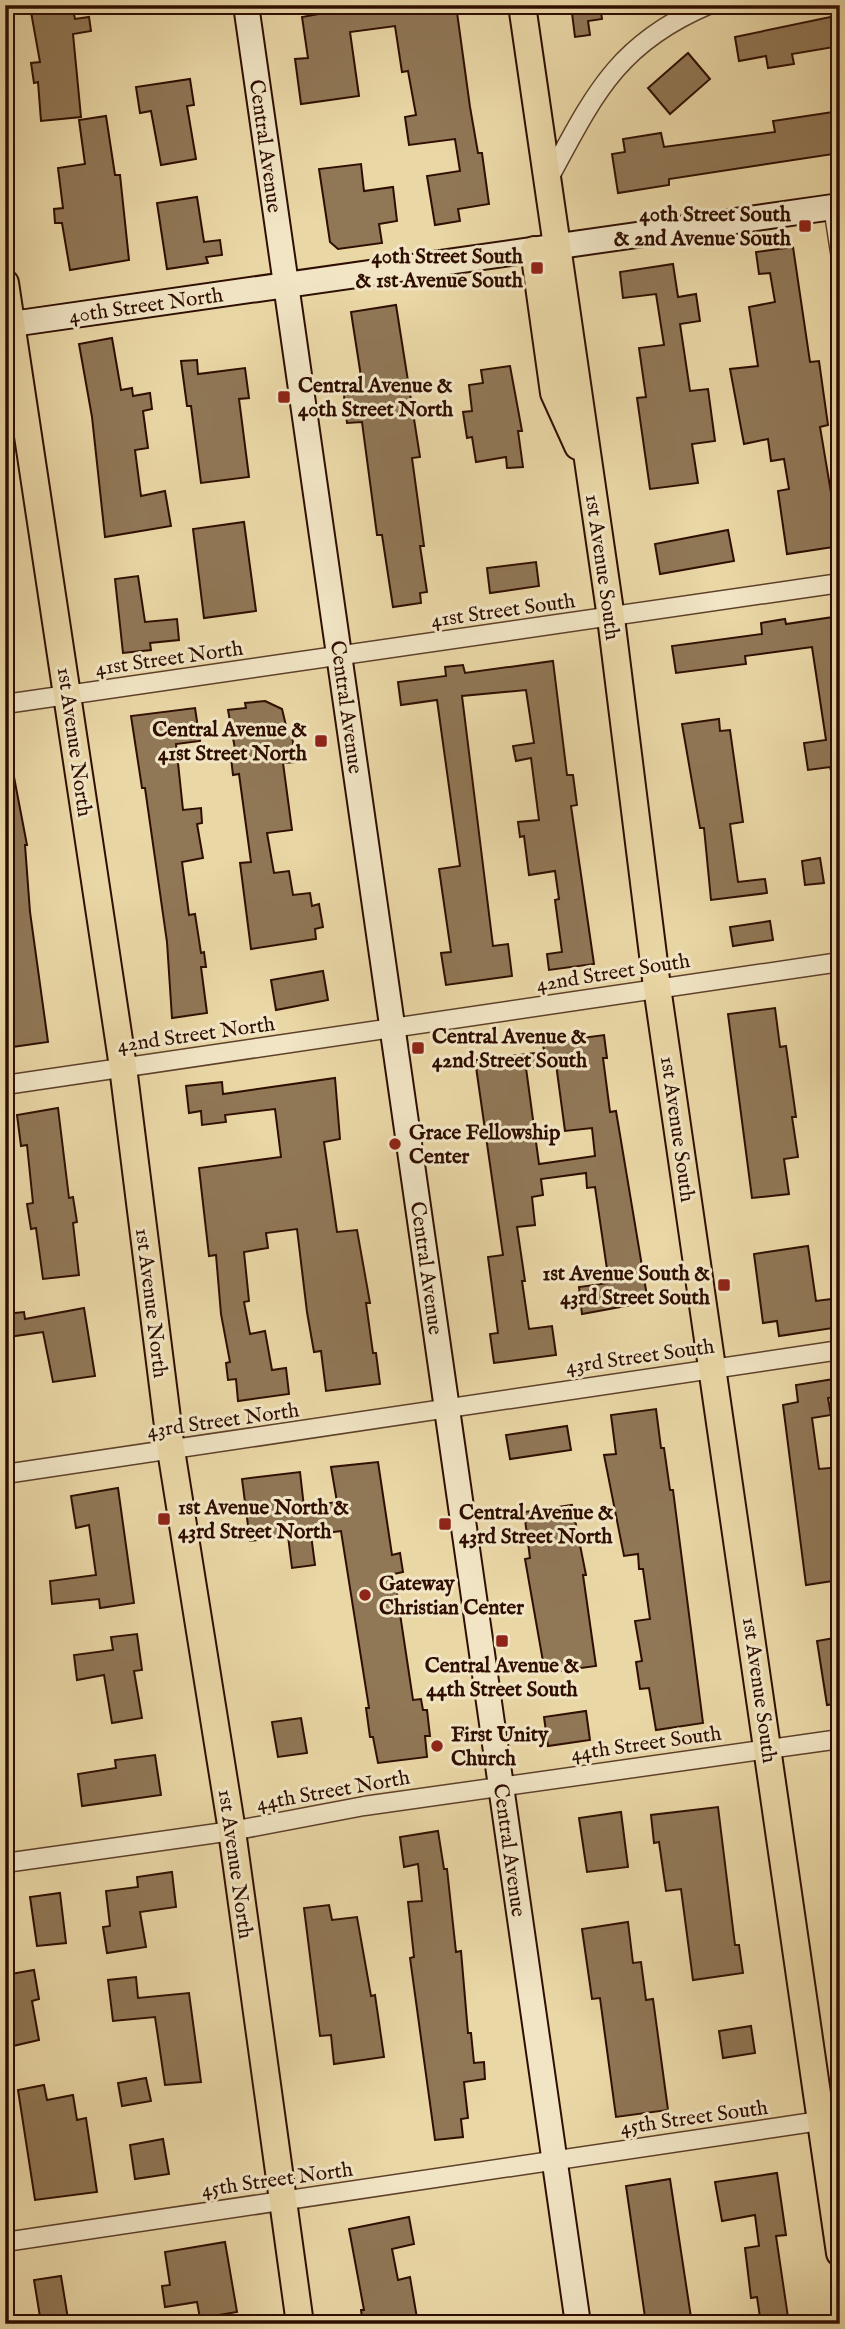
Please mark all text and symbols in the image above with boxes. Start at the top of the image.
street label: Central Avenue [242,78,287,215]
place label: 40th Street South & 2nd Avenue South [614,202,792,253]
marker: 40th Street South & 2nd Avenue South [797,218,813,234]
place label: 40th Street South & 1st Avenue South [356,244,524,295]
marker: 40th Street South & 1st Avenue South [529,260,545,276]
street label: 40th Street North [67,282,225,331]
place label: Central Avenue & 40th Street North [298,373,454,424]
marker: Central Avenue & 40th Street North [276,389,292,405]
street label: 1st Avenue South [578,493,625,642]
street label: 41st Street South [429,588,577,635]
street label: 41st Street North [94,636,245,683]
street label: Central Avenue [323,639,368,776]
street label: 1st Avenue North [50,666,97,819]
place label: Central Avenue & 41st Street North [152,717,308,768]
marker: Central Avenue & 41st Street North [313,733,329,749]
street label: 42nd Street South [534,948,692,999]
street label: 42nd Street North [116,1011,277,1060]
place label: Central Avenue & 42nd Street South [432,1024,588,1075]
marker: Central Avenue & 42nd Street South [410,1040,426,1056]
street label: 1st Avenue South [653,1055,700,1204]
place label: Grace Fellowship Center [409,1120,561,1171]
marker: Grace Fellowship Center [387,1136,403,1152]
street label: Central Avenue [403,1200,448,1337]
street label: 1st Avenue North [128,1227,173,1380]
place label: 1st Avenue South & 43rd Street South [543,1261,711,1312]
marker: 1st Avenue South & 43rd Street South [716,1277,732,1293]
street label: 43rd Street South [564,1334,716,1381]
street label: 43rd Street North [145,1397,301,1446]
place label: 1st Avenue North & 43rd Street North [178,1495,349,1546]
place label: Central Avenue & 43rd Street North [459,1500,614,1551]
marker: 1st Avenue North & 43rd Street North [156,1511,172,1527]
marker: Central Avenue & 43rd Street North [437,1516,453,1532]
place label: Gateway Christian Center [379,1571,524,1622]
marker: Gateway Christian Center [357,1587,373,1603]
street label: 1st Avenue South [735,1616,782,1765]
marker: Central Avenue & 44th Street South [494,1633,510,1649]
place label: Central Avenue & 44th Street South [425,1653,580,1704]
street label: 44th Street South [569,1721,723,1768]
place label: First Unity Church [451,1722,549,1773]
marker: First Unity Church [429,1738,445,1754]
street label: 44th Street North [254,1765,412,1818]
street label: Central Avenue [486,1782,531,1919]
street label: 1st Avenue North [211,1788,258,1941]
street label: 45th Street South [619,2095,770,2142]
street label: 45th Street North [200,2157,355,2204]

